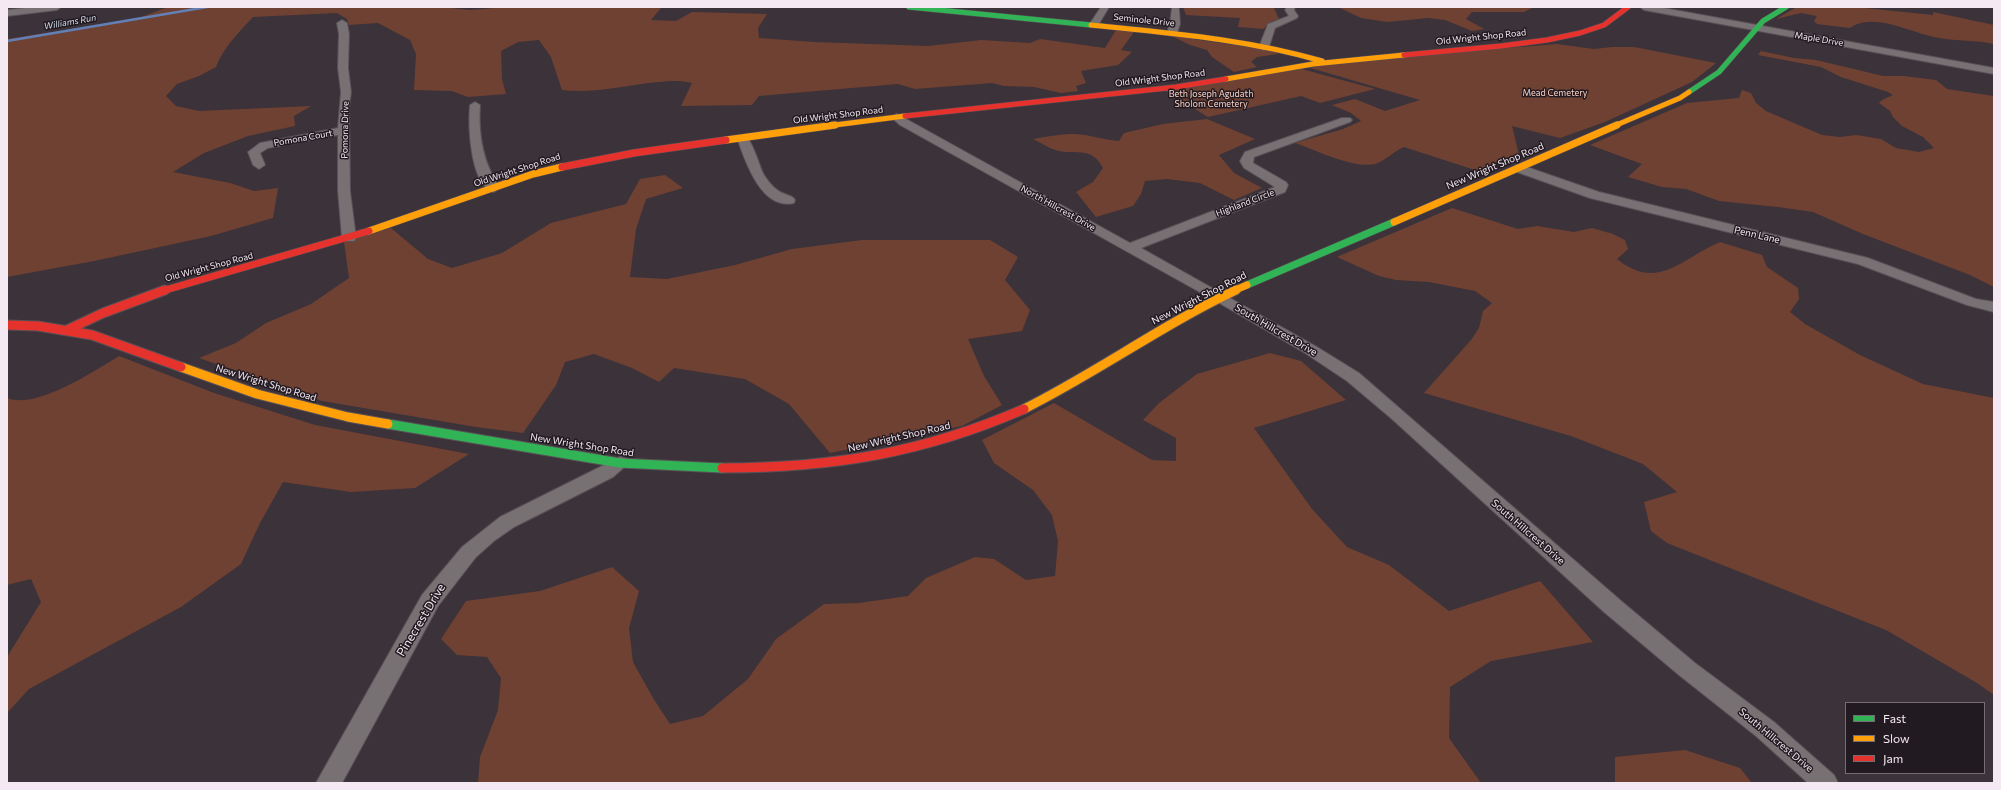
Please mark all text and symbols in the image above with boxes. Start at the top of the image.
street label: Seminole Drive [1113,11,1175,29]
water label: Williams Run [43,12,97,32]
street label: Old Wright Shop Road [1435,27,1527,47]
street label: Maple Drive [1794,29,1844,49]
street label: Old Wright Shop Road [1114,67,1206,89]
park label: Mead Cemetery [1522,88,1588,98]
park label: Beth Joseph Agudath Sholom Cemetery [1169,89,1253,110]
street label: Pomona Drive [339,101,351,159]
street label: Old Wright Shop Road [792,104,884,126]
street label: Pomona Court [273,128,333,148]
street label: New Wright Shop Road [1444,140,1546,192]
street label: Old Wright Shop Road [472,151,562,189]
street label: North Hillcrest Drive [1019,183,1097,233]
street label: Highland Circle [1214,187,1276,219]
street label: Penn Lane [1733,224,1781,246]
street label: Old Wright Shop Road [164,250,254,284]
street label: New Wright Shop Road [1150,269,1248,327]
street label: South Hillcrest Drive [1233,302,1319,358]
street label: New Wright Shop Road [214,362,318,404]
street label: New Wright Shop Road [847,419,951,455]
street label: New Wright Shop Road [529,431,635,459]
street label: South Hillcrest Drive [1489,497,1567,567]
street label: Pinecrest Drive [394,581,448,659]
legend [1845,702,1985,774]
street label: South Hillcrest Drive [1737,705,1815,775]
text: Fast [1883,711,1906,725]
text: Slow [1883,731,1910,745]
text: Jam [1883,751,1903,765]

